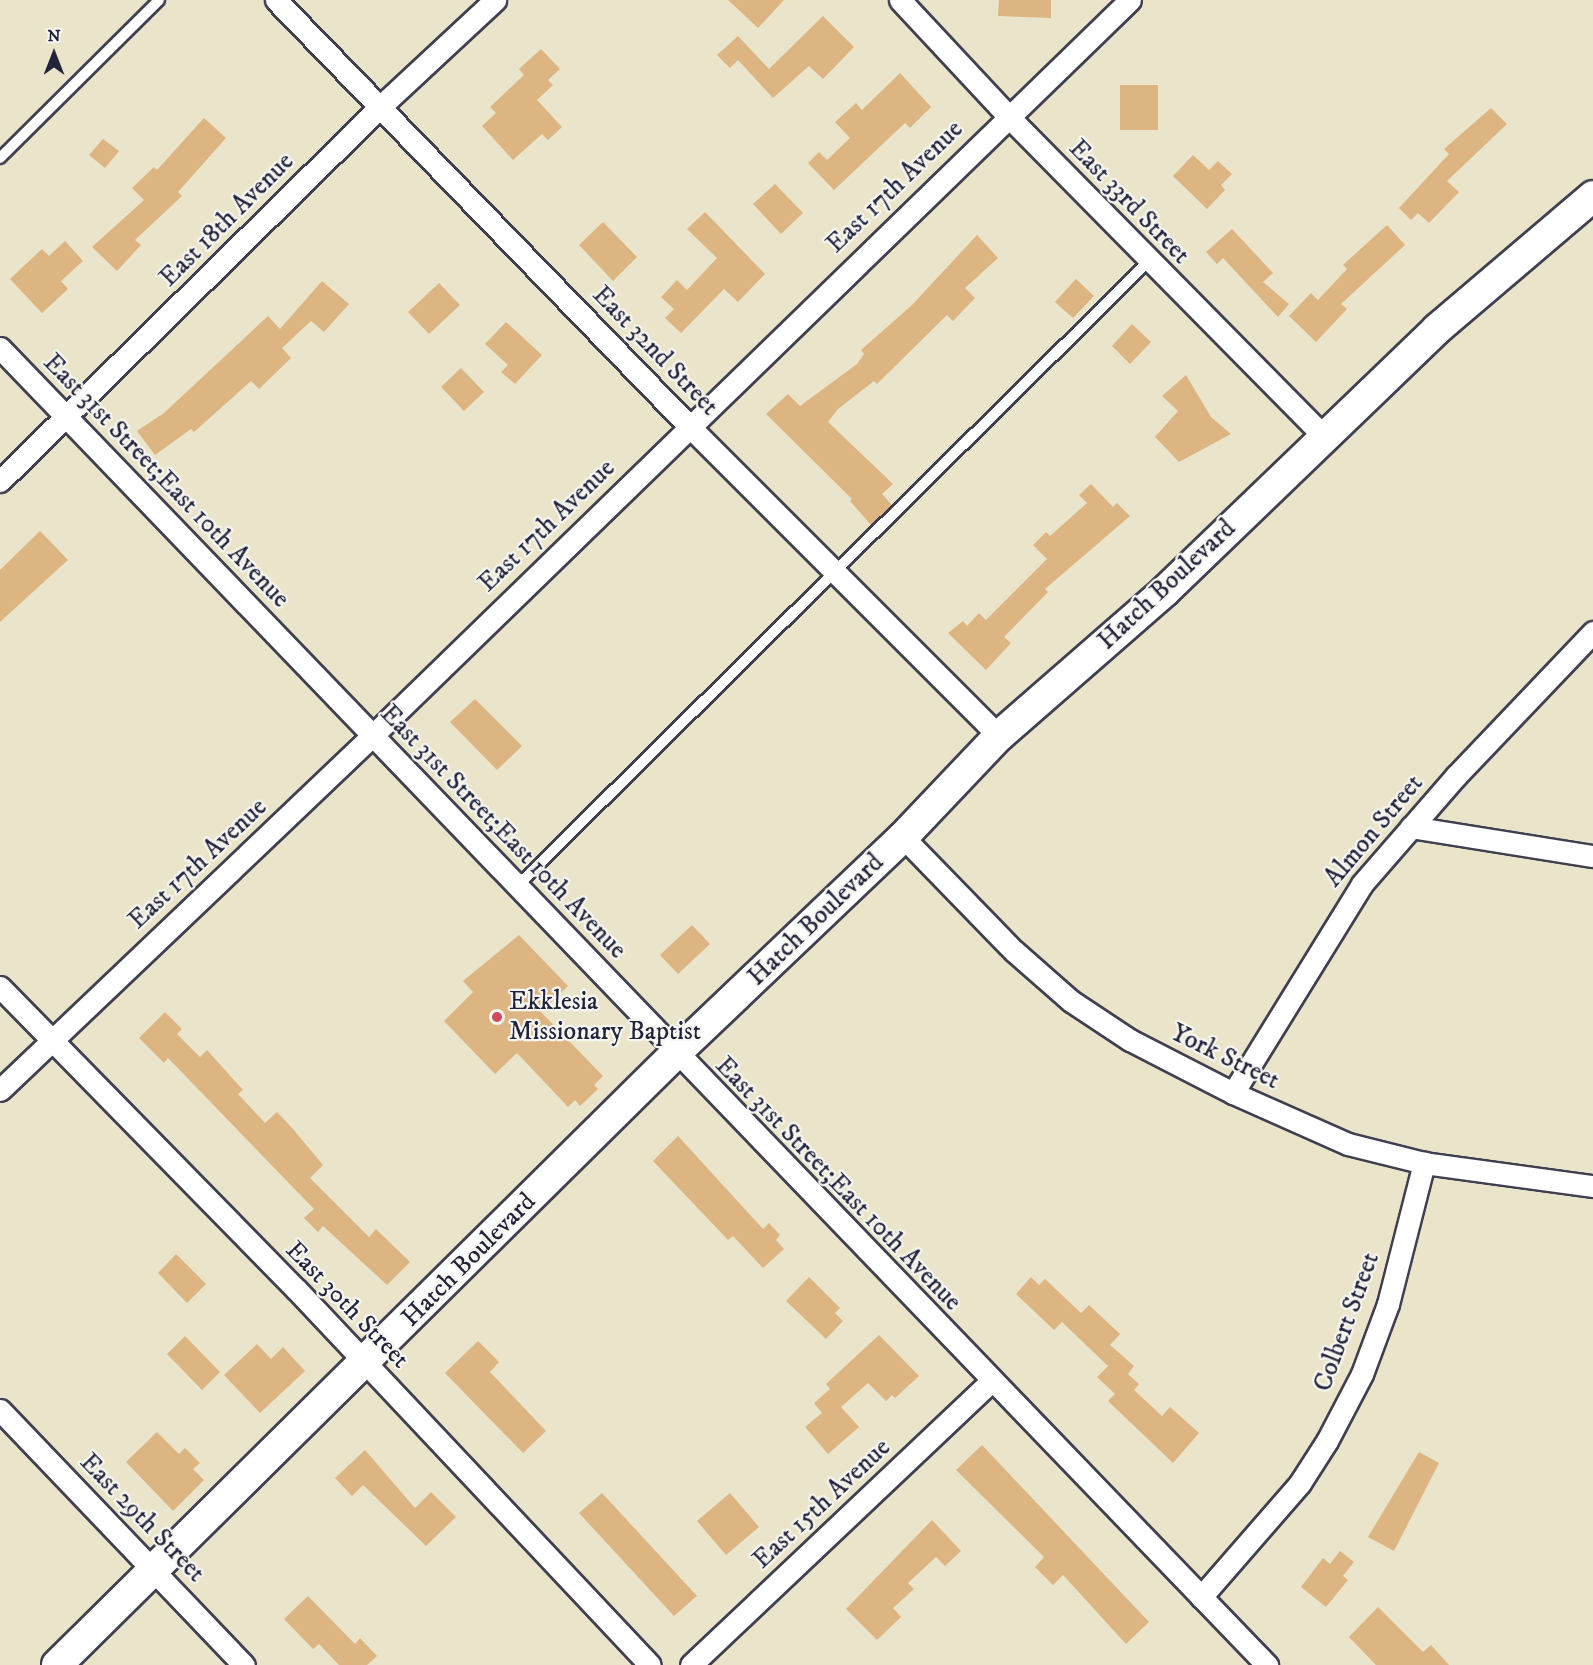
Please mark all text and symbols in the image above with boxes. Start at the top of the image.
north arrow [24,24,84,84]
text: N [47,26,61,46]
street label: East 17th Avenue [820,114,970,260]
street label: East 33rd Street [1062,133,1196,271]
street label: East 18th Avenue [153,146,301,294]
street label: East 32nd Street [585,280,725,422]
street label: East 31st Street;East 10th Avenue [36,348,296,614]
street label: East 17th Avenue [472,453,622,599]
street label: Hatch Boulevard [1092,513,1242,657]
street label: East 31st Street;East 10th Avenue [373,699,633,965]
street label: Almon Street [1318,768,1430,894]
street label: East 17th Avenue [122,792,274,936]
street label: Hatch Boulevard [742,847,890,993]
place label: Ekklesia Missionary Baptist [509,986,701,1048]
marker: Ekklesia Missionary Baptist [490,1010,504,1024]
street label: York Street [1166,1017,1284,1097]
street label: East 31st Street;East 10th Avenue [708,1051,968,1317]
street label: Hatch Boulevard [395,1186,543,1334]
street label: East 30th Street [279,1235,415,1375]
street label: Colbert Street [1307,1248,1387,1396]
street label: East 15th Avenue [747,1432,897,1576]
street label: East 29th Street [73,1447,211,1589]

